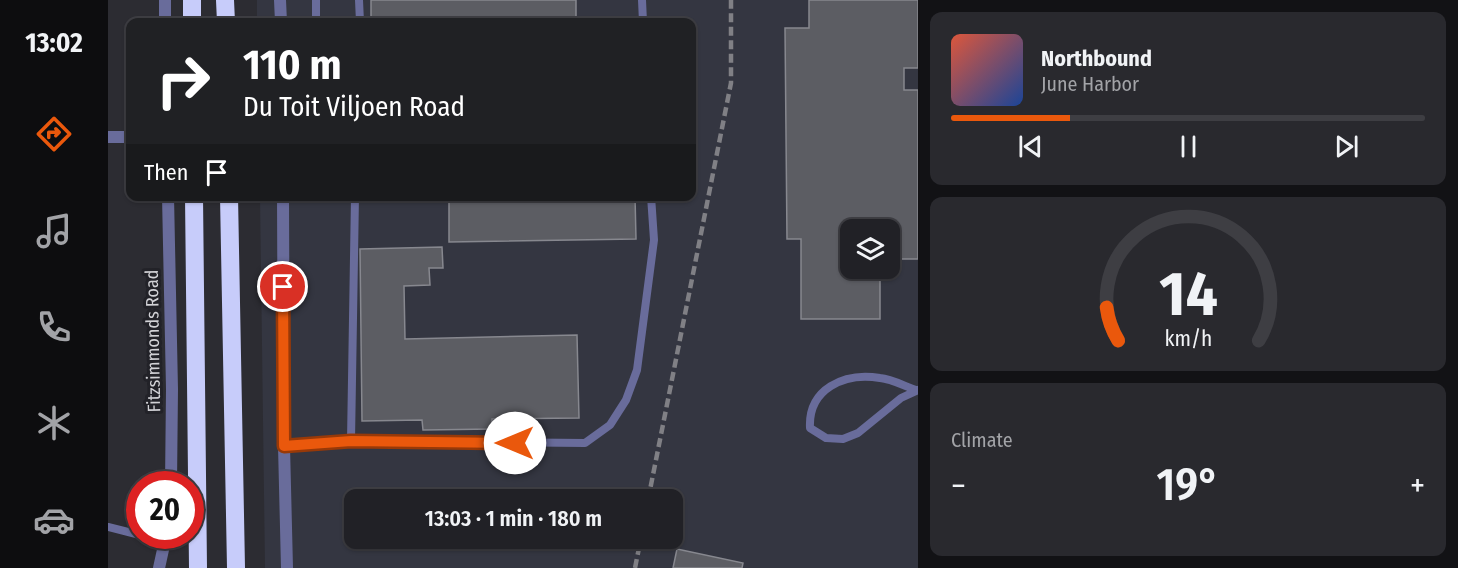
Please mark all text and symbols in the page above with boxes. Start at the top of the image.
text: 13:02 [25,27,83,59]
text: 110 m [243,40,342,90]
icon: right [144,42,222,120]
text: Northbound [1041,45,1152,72]
text: June Harbor [1041,72,1139,96]
text: Du Toit Viljoen Road [243,91,465,123]
icon: directions [33,113,75,155]
icon: previous [1014,130,1047,163]
icon: pause [1172,130,1205,163]
icon: next [1330,130,1363,163]
icon: arrive [200,156,233,189]
text: Then [144,159,188,186]
icon: music [33,210,75,252]
map controls [840,219,900,279]
button: layers [840,219,900,279]
text: 14 [1159,257,1217,332]
pin [257,261,308,312]
street label: Fitzsimmonds Road [141,270,165,412]
icon: arrive [266,270,299,303]
icon: phone [33,306,75,348]
text: km/h [1164,326,1212,352]
icon: climate [33,402,75,444]
position arrow [483,411,547,475]
text: Climate [951,428,1013,452]
text: 19° [1157,458,1219,512]
text: − [951,466,966,506]
text: + [1410,466,1425,506]
speed limit sign: 20 [126,471,204,549]
icon: car [33,499,75,541]
text: 13:03 · 1 min · 180 m [425,505,602,532]

